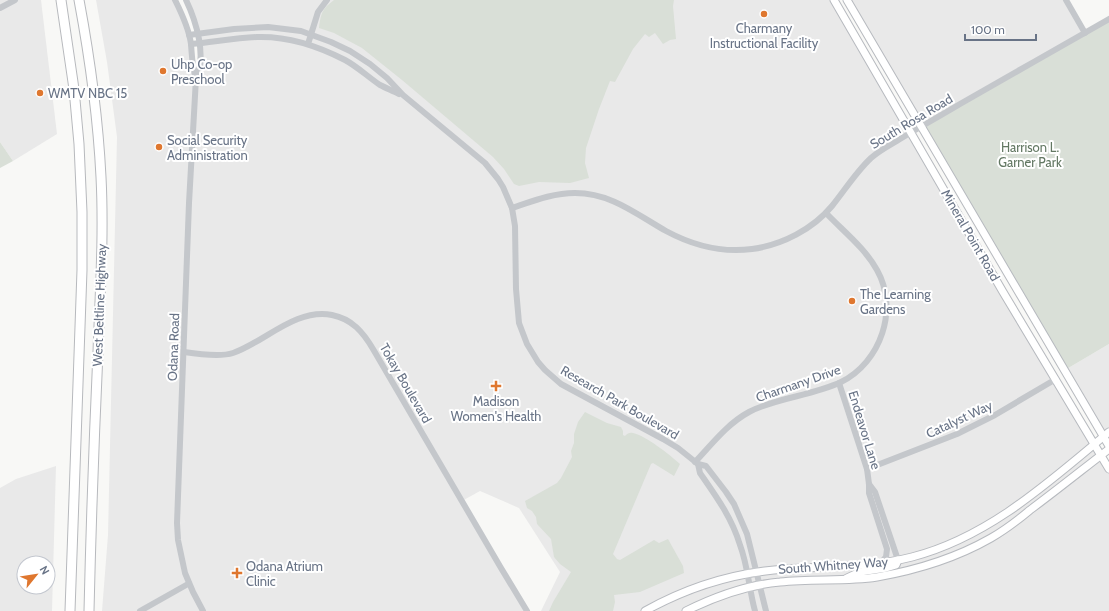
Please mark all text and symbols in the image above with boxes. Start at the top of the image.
marker: Charmany Instructional Facility [759,9,769,19]
scale bar [965,16,1036,42]
place label: Charmany Instructional Facility [710,20,819,51]
text: 100 m [971,22,1005,37]
place label: Uhp Co-op Preschool [171,56,232,87]
marker: Uhp Co-op Preschool [158,66,168,76]
place label: WMTV NBC 15 [48,85,127,101]
marker: WMTV NBC 15 [35,88,45,98]
street label: South Rosa Road [867,90,955,152]
place label: Social Security Administration [167,132,248,163]
park label: Harrison L. Garner Park [998,139,1062,170]
marker: Social Security Administration [154,142,164,152]
street label: Mineral Point Road [938,186,1004,284]
street label: West Beltline Highway [89,243,109,367]
place label: The Learning Gardens [860,286,931,317]
marker: The Learning Gardens [847,296,857,306]
street label: Odana Road [164,313,182,381]
street label: Tokay Boulevard [377,340,435,426]
street label: Charmany Drive [753,361,843,405]
street label: Research Park Boulevard [558,362,682,442]
marker: Madison Women's Health [490,380,502,392]
street label: Endeavor Lane [845,389,885,472]
place label: Madison Women's Health [451,393,541,424]
street label: Catalyst Way [923,397,995,441]
street label: South Whitney Way [778,553,889,577]
north arrow [16,555,56,595]
place label: Odana Atrium Clinic [246,558,323,589]
text: N [37,563,53,577]
marker: Odana Atrium Clinic [231,567,243,579]

